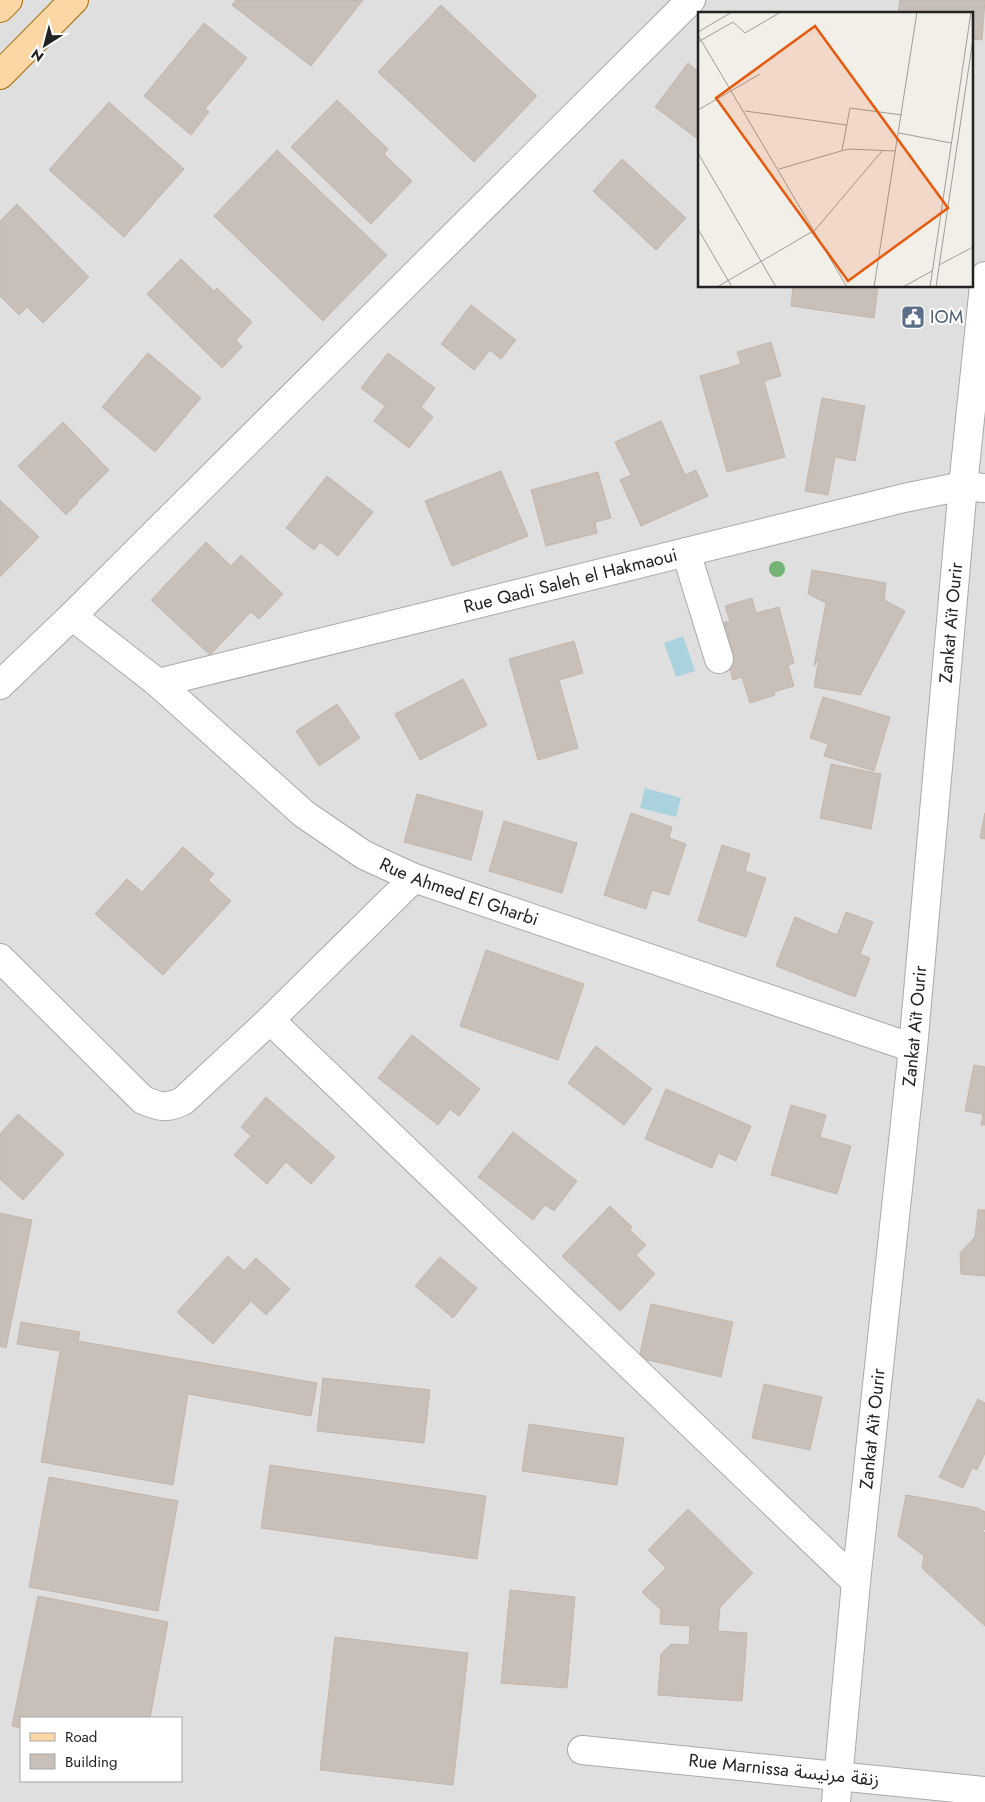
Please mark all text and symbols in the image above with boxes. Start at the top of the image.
inset map [698,12,972,288]
north arrow [20,20,70,70]
text: N [27,44,48,67]
public building icon: IOM [900,304,926,330]
place label: IOM [930,304,963,330]
street label: Rue Qadi Saleh el Hakmaoui [461,542,680,620]
street label: Zankat Aït Ourir [933,560,969,684]
street label: Rue Ahmed El Gharbi [375,851,542,932]
street label: Zankat Aït Ourir [896,964,933,1088]
street label: Zankat Aït Ourir [853,1366,892,1490]
legend [20,1717,182,1782]
text: Road [65,1726,97,1748]
street label: Rue Marnissa زنقة مرنيسة [687,1747,881,1793]
text: Building [65,1751,117,1773]

